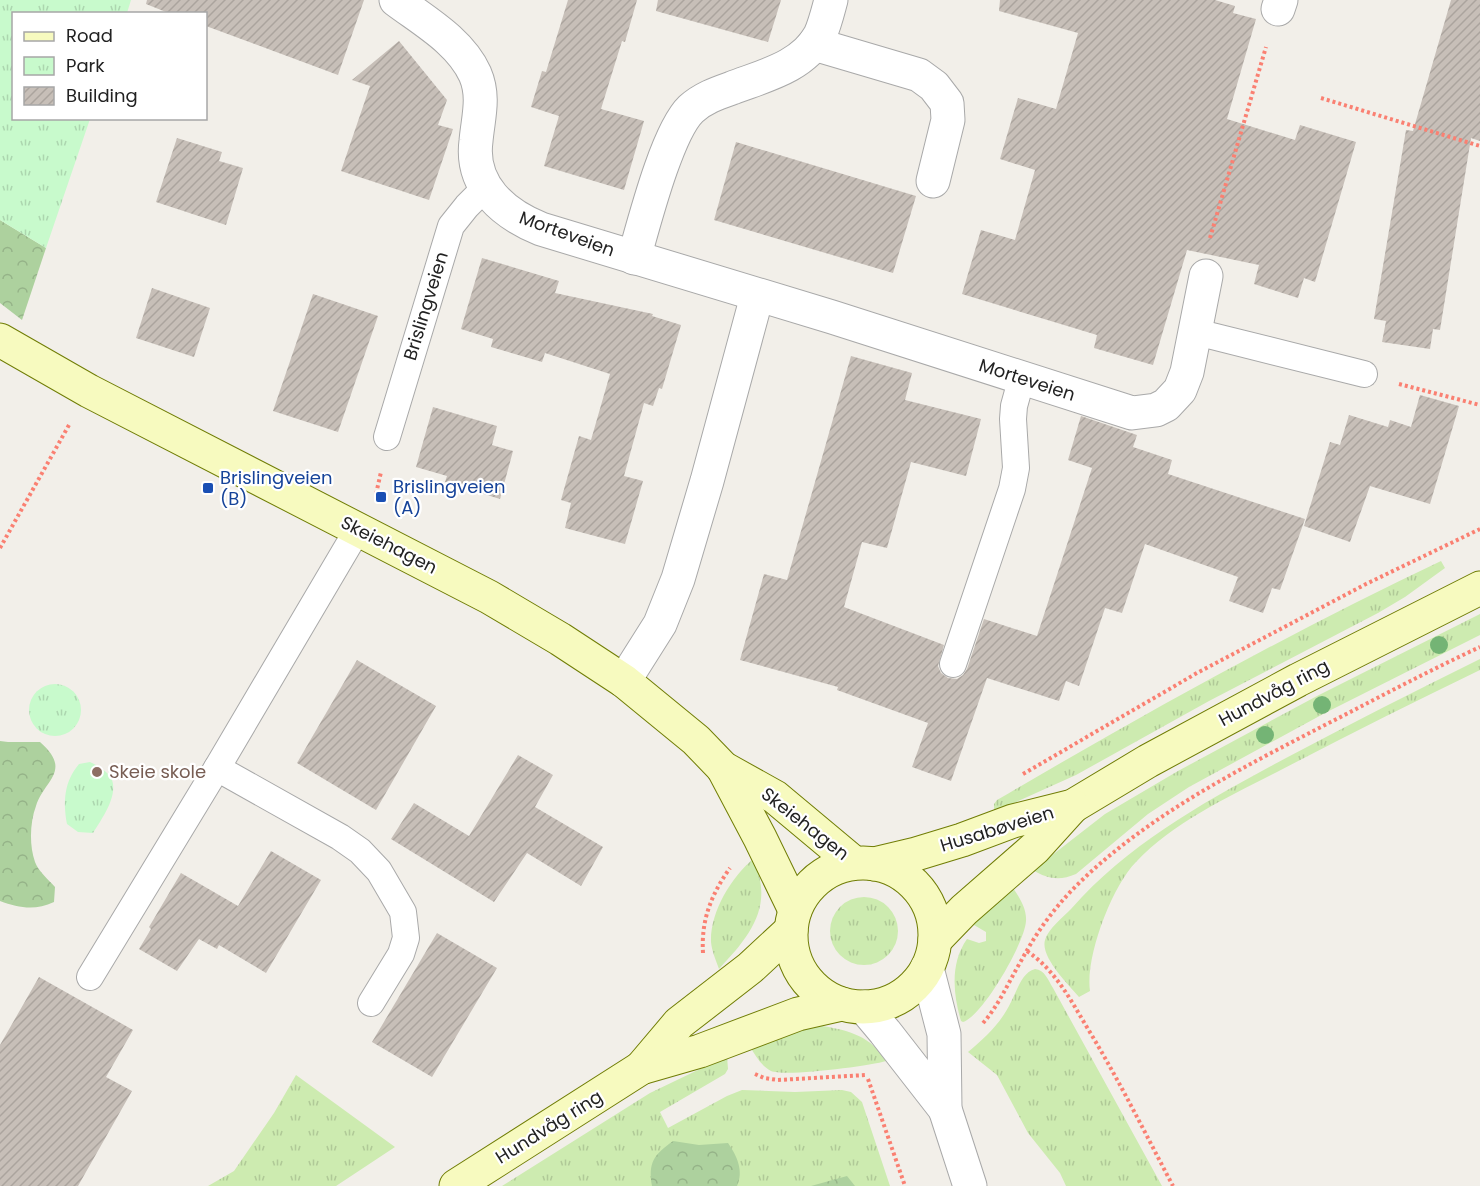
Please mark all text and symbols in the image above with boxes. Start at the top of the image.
legend [12,12,207,120]
text: Road [66,23,113,48]
text: Park [66,53,105,78]
text: Building [66,83,138,108]
street label: Morteveien [516,205,618,262]
street label: Brislingveien [397,248,454,363]
street label: Morteveien [976,352,1078,407]
place label: Brislingveien (B) [220,465,332,511]
place label: Brislingveien (A) [393,474,505,520]
marker: Brislingveien (B) [201,481,215,495]
marker: Brislingveien (A) [374,490,388,504]
street label: Skeiehagen [337,510,442,580]
street label: Hundvåg ring [1214,653,1333,732]
place label: Skeie skole [109,759,206,784]
marker: Skeie skole [90,765,104,779]
street label: Skeiehagen [756,781,854,866]
street label: Husabøveien [937,799,1057,858]
street label: Hundvåg ring [490,1084,607,1169]

